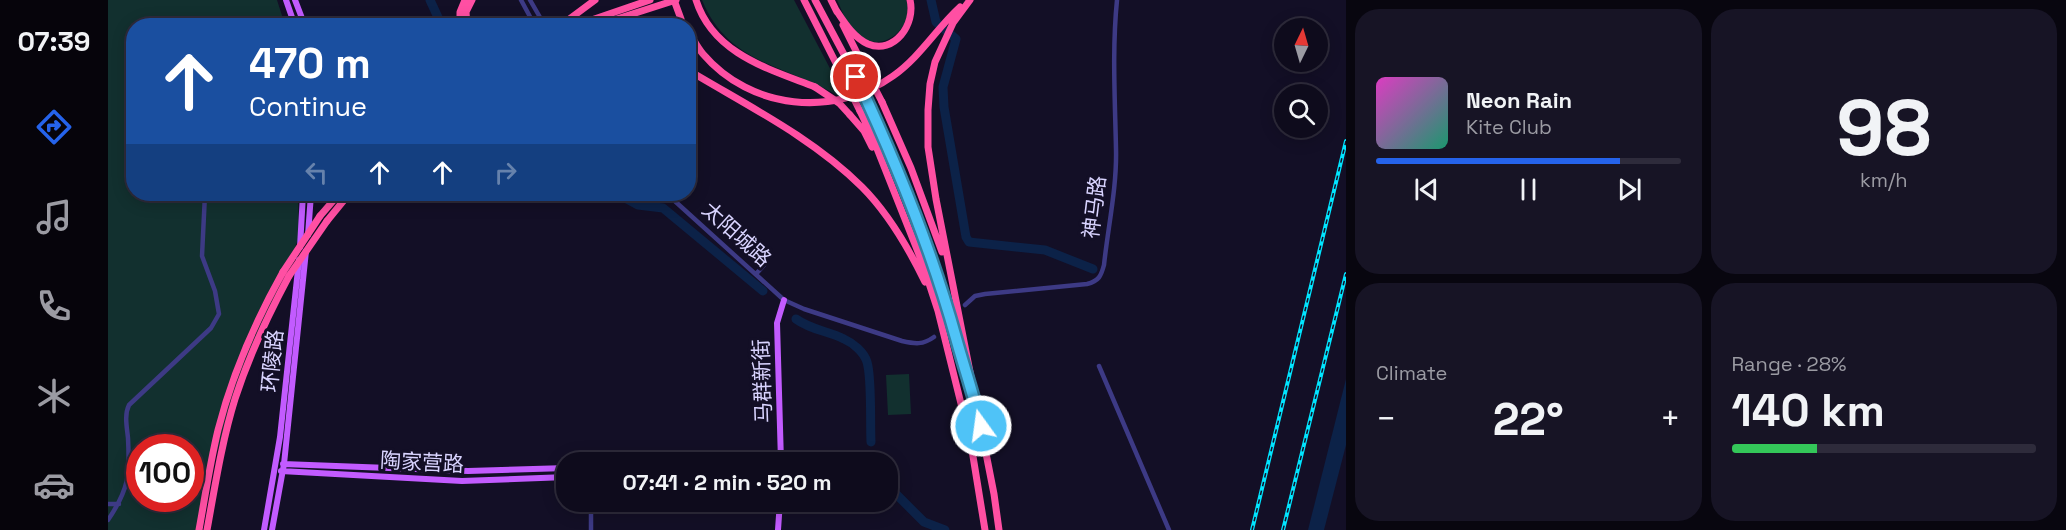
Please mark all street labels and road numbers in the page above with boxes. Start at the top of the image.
street label: 神马路 [1077,174,1111,240]
street label: 太阳城路 [697,196,777,272]
street label: 环陵路 [255,328,289,394]
street label: 马群新街 [747,339,777,423]
street label: 陶家营路 [379,446,465,478]

